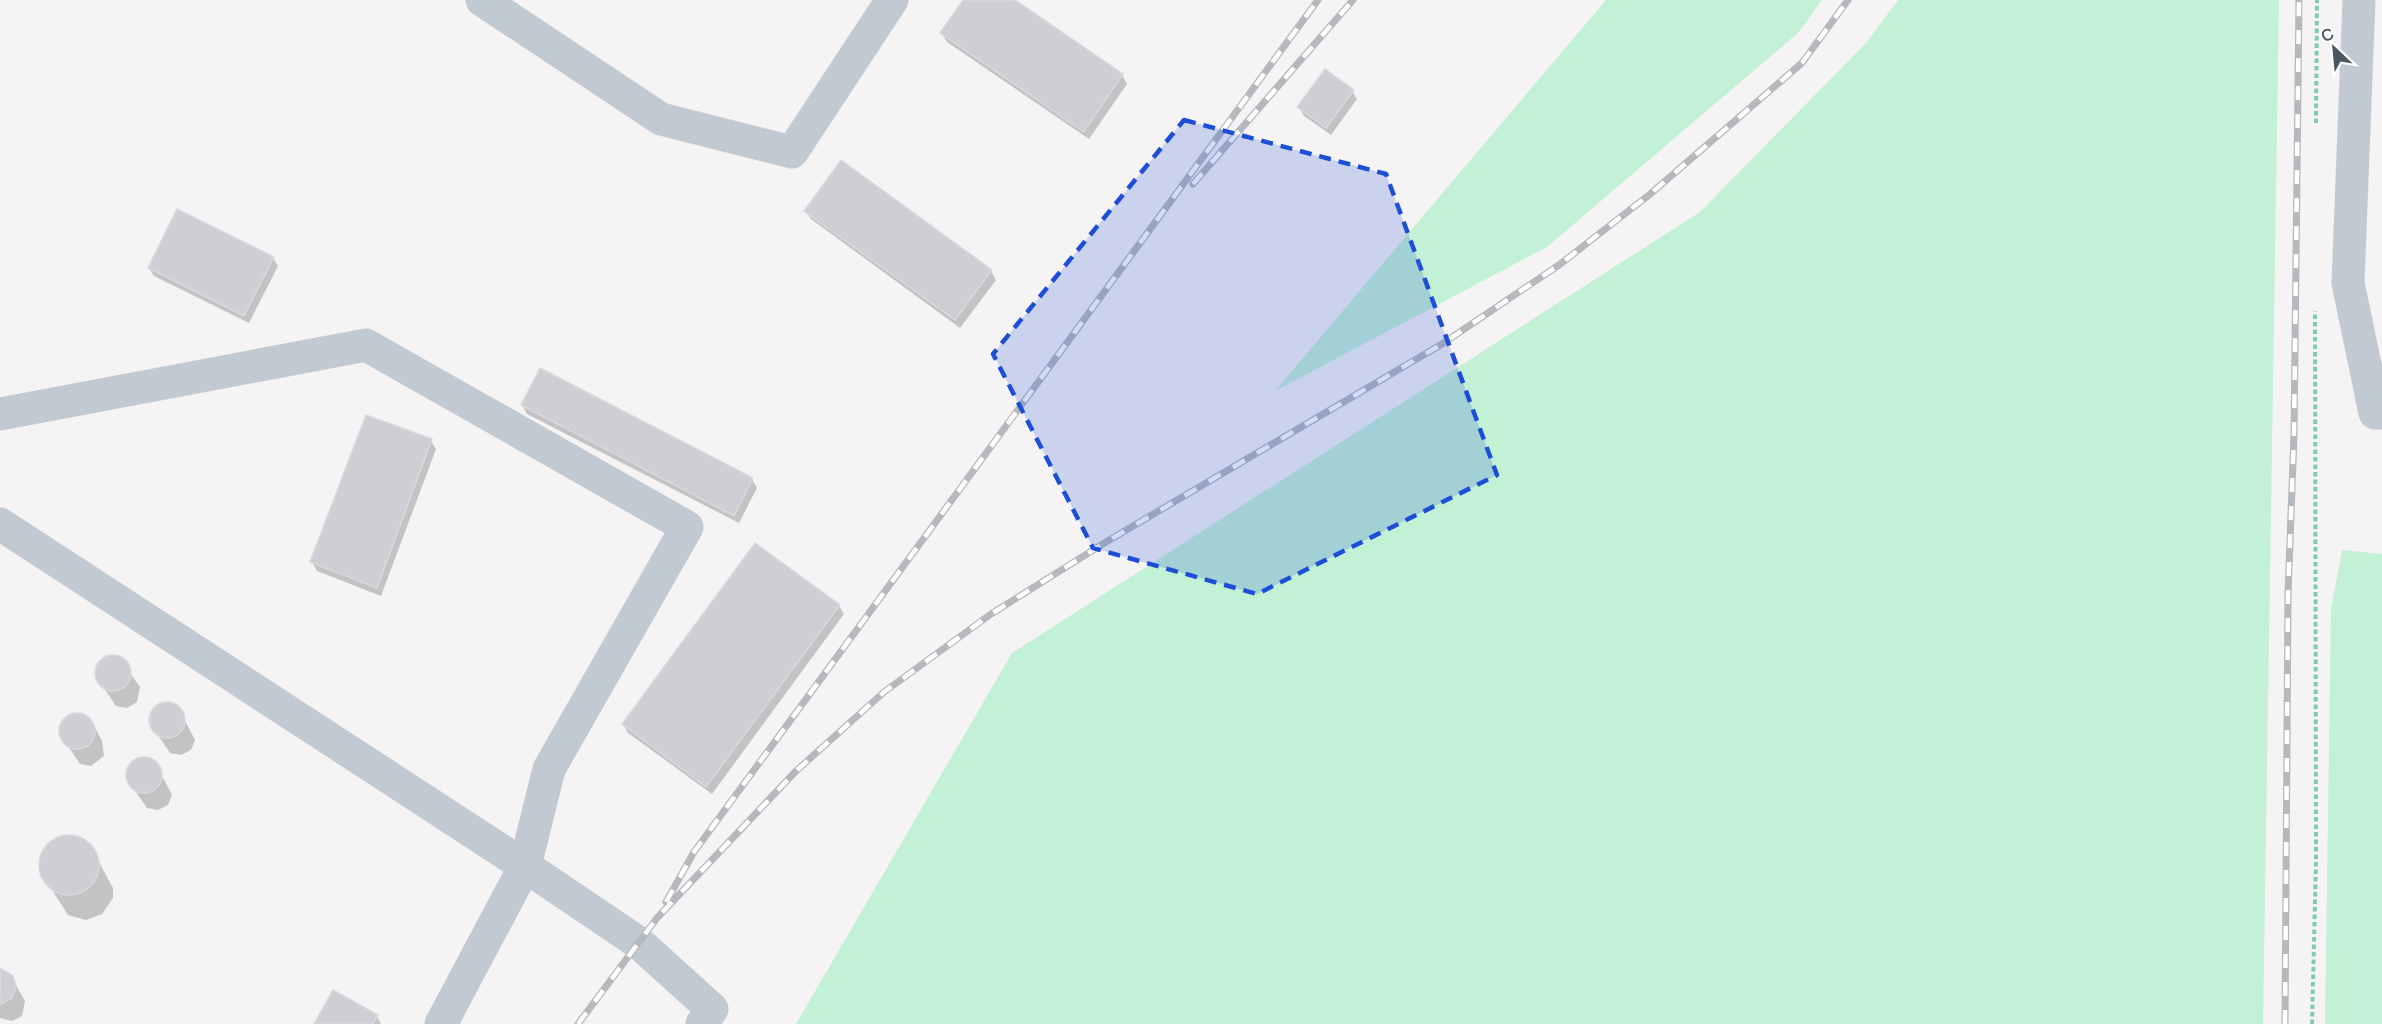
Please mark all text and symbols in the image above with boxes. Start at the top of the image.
north arrow [2304,18,2364,78]
text: С [2317,22,2338,47]

